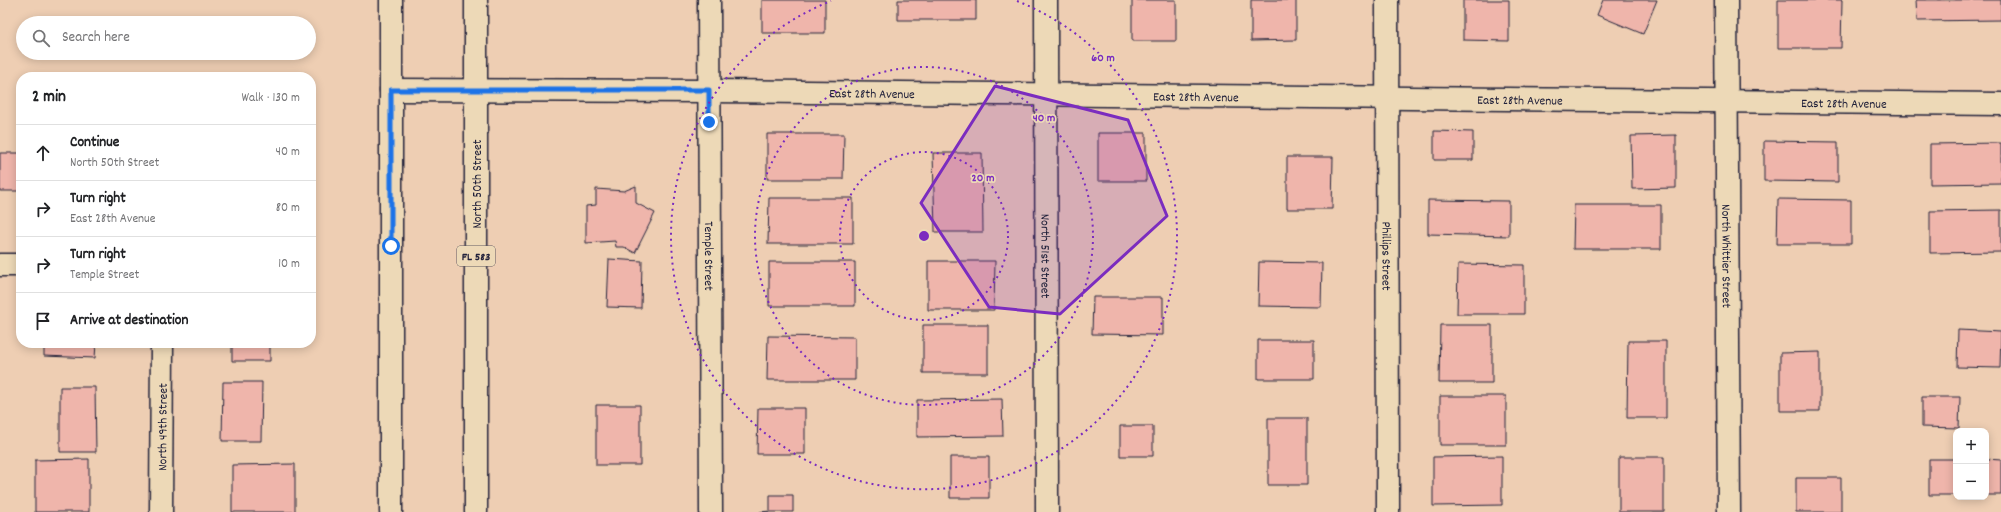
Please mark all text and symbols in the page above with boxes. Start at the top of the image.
search box [16,16,316,60]
icon: search [30,27,52,49]
text: Search here [62,27,130,49]
text: 60 m [1091,50,1115,67]
street label: East 28th Avenue [829,85,915,105]
text: 2 min [32,86,66,110]
street label: East 28th Avenue [1153,88,1239,108]
text: Walk · 130 m [241,89,300,108]
street label: East 28th Avenue [1477,92,1563,112]
street label: East 28th Avenue [1801,95,1887,115]
text: 40 m [1033,110,1055,127]
route end [700,113,718,131]
text: Continue [70,132,119,154]
street label: North 50th Street [469,139,488,229]
icon: ahead [32,142,54,164]
text: 40 m [276,143,300,162]
text: North 50th Street [70,154,159,173]
text: 20 m [972,170,994,187]
text: Turn right [70,188,126,210]
icon: right [32,198,54,220]
text: 80 m [276,199,300,218]
street label: North Whittier Street [1715,204,1735,308]
text: East 28th Avenue [70,210,155,229]
street label: North 51st Street [1034,214,1054,299]
street label: Temple Street [698,221,717,291]
street label: Phillips Street [1375,221,1395,291]
centre of rings [917,229,931,243]
route start [382,237,400,255]
text: Turn right [70,244,126,266]
road number: FL 583 [457,246,495,266]
icon: right [32,254,54,276]
text: 10 m [278,255,300,274]
text: Temple Street [70,266,139,285]
icon: arrive [32,310,54,332]
text: Arrive at destination [70,310,188,332]
street label: North 49th Street [154,383,174,471]
map controls [1953,428,1989,500]
button: + [1953,428,1989,464]
button: − [1953,464,1989,500]

